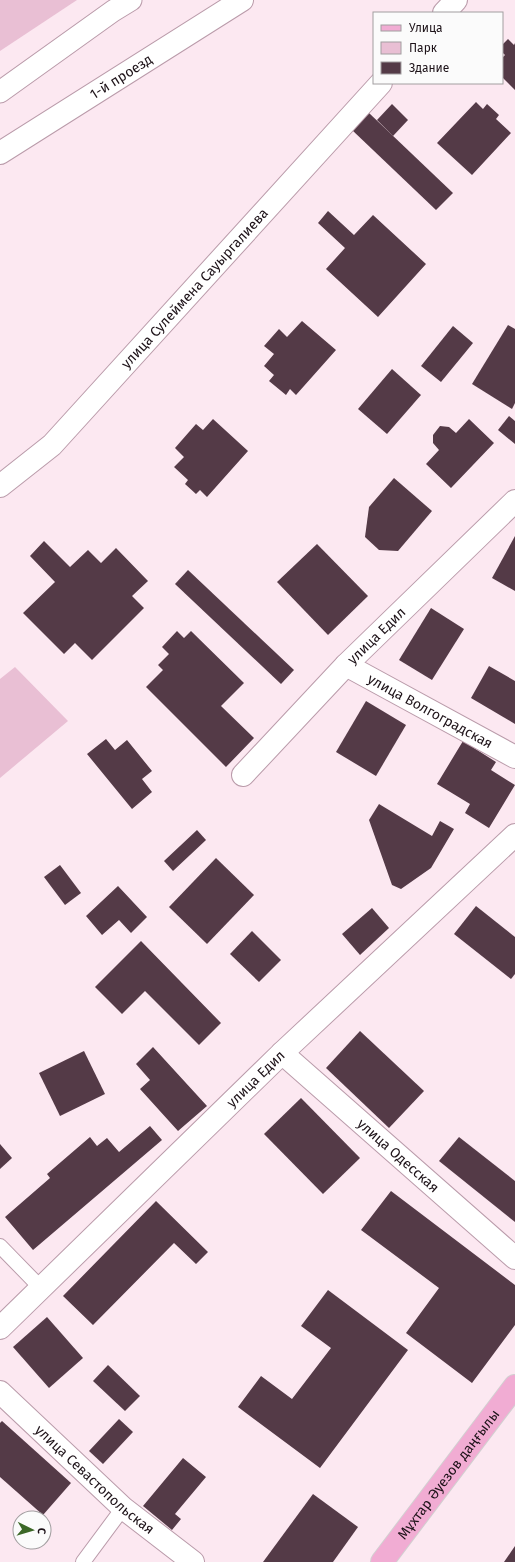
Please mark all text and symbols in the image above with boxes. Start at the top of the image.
legend [373,12,503,84]
text: Улица [409,21,443,35]
text: Парк [409,41,438,55]
street label: 1-й проезд [87,51,156,103]
text: Здание [409,61,449,75]
street label: улица Сулеймена Сауыргалиева [118,205,272,372]
street label: улица Едил [344,604,409,668]
street label: улица Волгоградская [365,670,496,752]
street label: улица Едил [223,1047,289,1111]
street label: улица Одесская [354,1115,442,1196]
street label: Мұхтар Әуезов даңғылы [394,1406,503,1543]
street label: улица Севастопольская [32,1421,158,1537]
north arrow [12,1510,52,1550]

